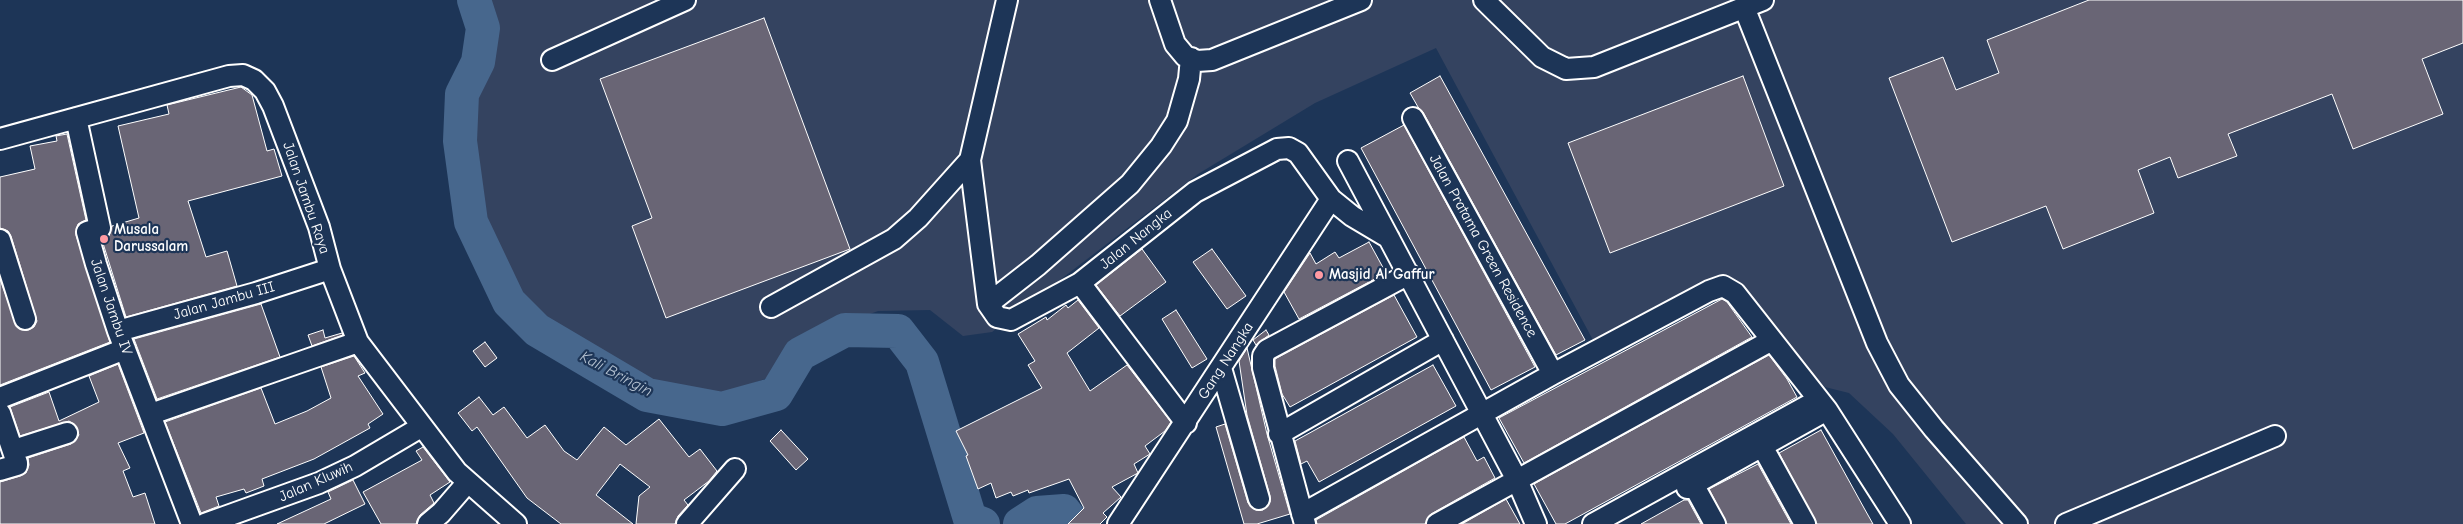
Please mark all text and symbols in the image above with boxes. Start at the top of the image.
street label: Jalan Jambu Raya [278,140,334,256]
street label: Jalan Pratama Green Residence [1425,151,1541,341]
street label: Jalan Nangka [1096,204,1176,274]
place label: Musala Darussalam [114,221,188,256]
marker: Musala Darussalam [98,233,110,245]
street label: Jalan Jambu IV [86,257,136,357]
place label: Masjid Al Gaffur [1329,266,1435,284]
marker: Masjid Al Gaffur [1313,269,1325,281]
street label: Jalan Jambu III [171,278,277,324]
street label: Gang Nangka [1194,319,1258,403]
water label: Kali Bringin [577,347,655,401]
street label: Jalan Kluwih [276,458,356,506]

